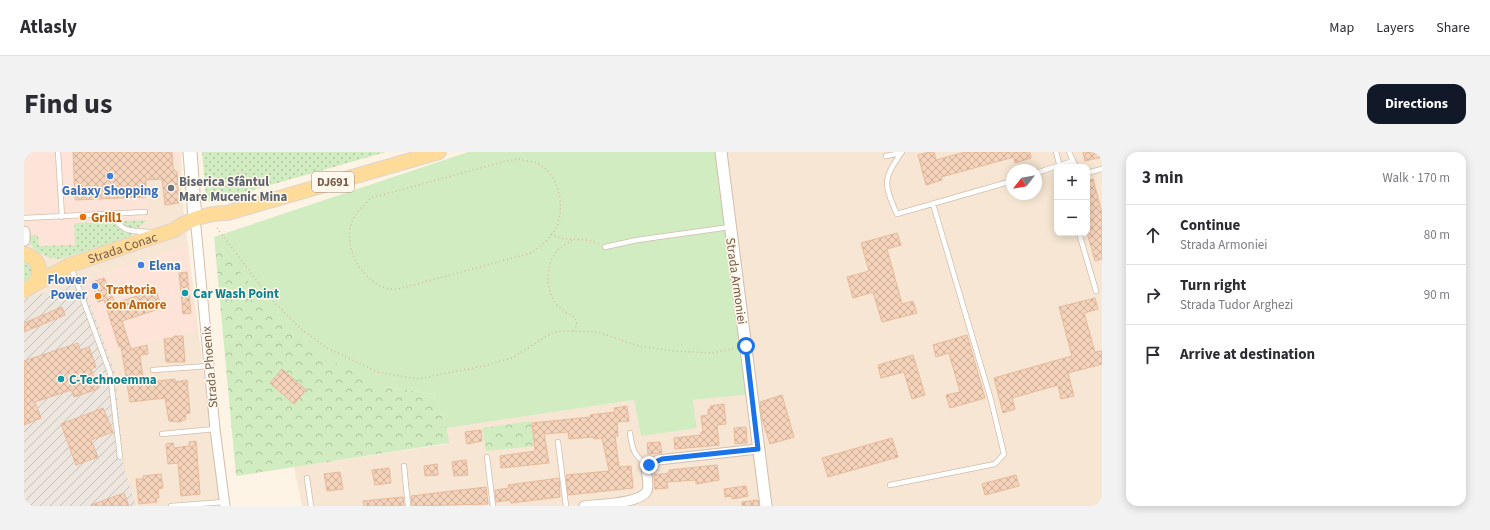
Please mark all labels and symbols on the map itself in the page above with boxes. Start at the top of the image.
north arrow [1006,164,1042,200]
marker: Galaxy Shopping [105,171,115,181]
road number: DJ691 [312,172,354,192]
place label: Biserica Sfântul Mare Mucenic Mina [179,173,288,206]
place label: Galaxy Shopping [62,182,158,200]
marker: Biserica Sfântul Mare Mucenic Mina [166,183,176,193]
place label: Grill1 [91,209,122,227]
marker: Grill1 [78,212,88,222]
street label: Strada Conac [85,228,160,268]
street label: Strada Armoniei [721,237,751,326]
place label: Elena [149,257,181,275]
marker: Elena [136,260,146,270]
place label: Flower Power [47,271,88,304]
marker: Flower Power [90,281,100,291]
place label: Trattoria con Amore [106,281,167,314]
place label: Car Wash Point [193,285,279,303]
marker: Car Wash Point [180,288,190,298]
marker: Trattoria con Amore [93,291,103,301]
street label: Strada Phoenix [197,325,223,409]
route start [737,337,755,355]
place label: C-Technoemma [69,371,157,389]
marker: C-Technoemma [56,374,66,384]
route end [640,456,658,474]

